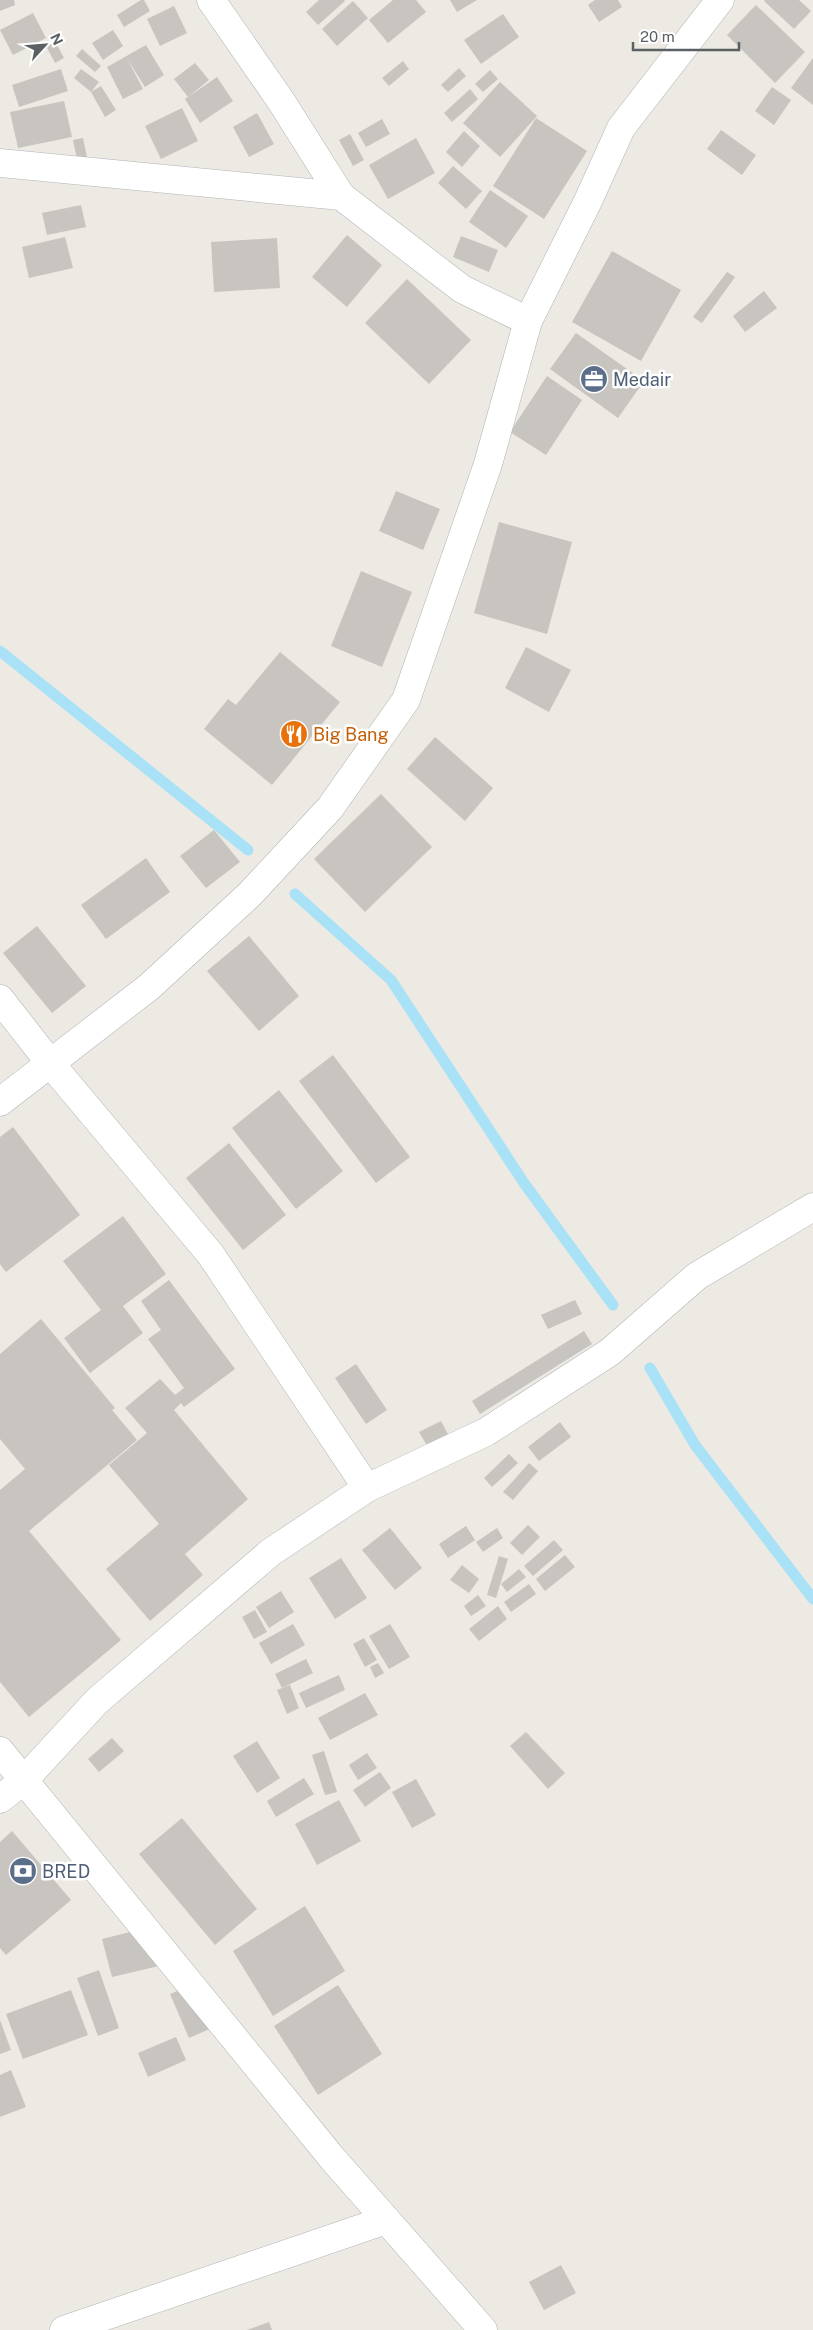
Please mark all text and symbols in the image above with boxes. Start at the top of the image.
north arrow [20,20,70,70]
scale bar [633,20,739,52]
text: 20 m [640,28,675,45]
text: N [47,31,66,48]
office icon: Medair [579,364,609,394]
place label: Medair [613,369,671,390]
restaurant icon: Big Bang [279,719,309,749]
place label: Big Bang [313,724,389,745]
bank icon: BRED [8,1856,38,1886]
place label: BRED [42,1861,90,1882]

